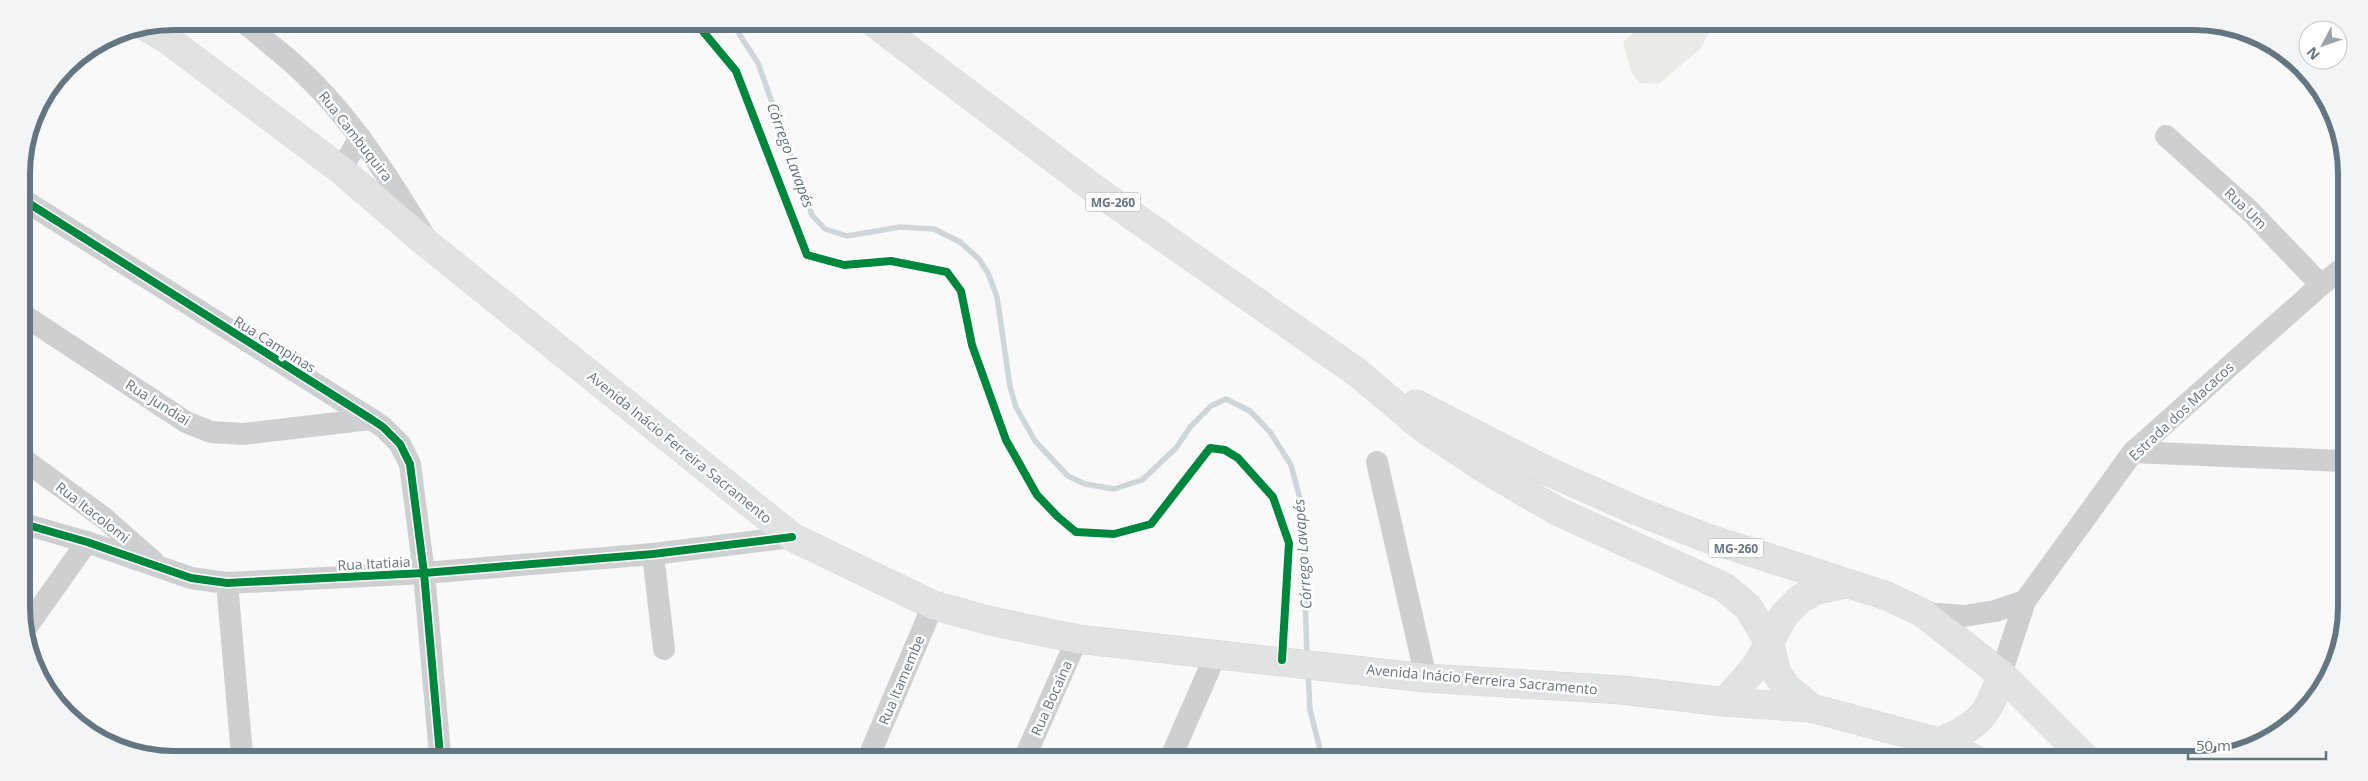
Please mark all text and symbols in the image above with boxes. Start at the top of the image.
north arrow [2298,20,2348,70]
text: N [2302,43,2324,64]
street label: Rua Cambuquira [315,87,397,185]
water label: Córrego Lavapés [763,100,819,211]
street label: Rua Um [2221,183,2271,233]
road number: MG-260 [1086,192,1140,212]
street label: Rua Campinas [230,311,320,377]
street label: Estrada dos Macacos [2124,357,2238,465]
street label: Avenida Inácio Ferreira Sacramento [584,367,776,527]
street label: Rua Jundiai [122,375,194,429]
street label: Rua Itacolomi [52,477,134,547]
water label: Córrego Lavapés [1288,498,1316,610]
road number: MG-260 [1708,538,1764,558]
street label: Rua Itatiaia [337,552,411,574]
street label: Rua Itamembe [874,632,928,728]
street label: Rua Bocaina [1026,657,1076,739]
street label: Avenida Inácio Ferreira Sacramento [1366,659,1598,699]
scale bar [2188,728,2326,760]
text: 50 m [2196,735,2231,755]

